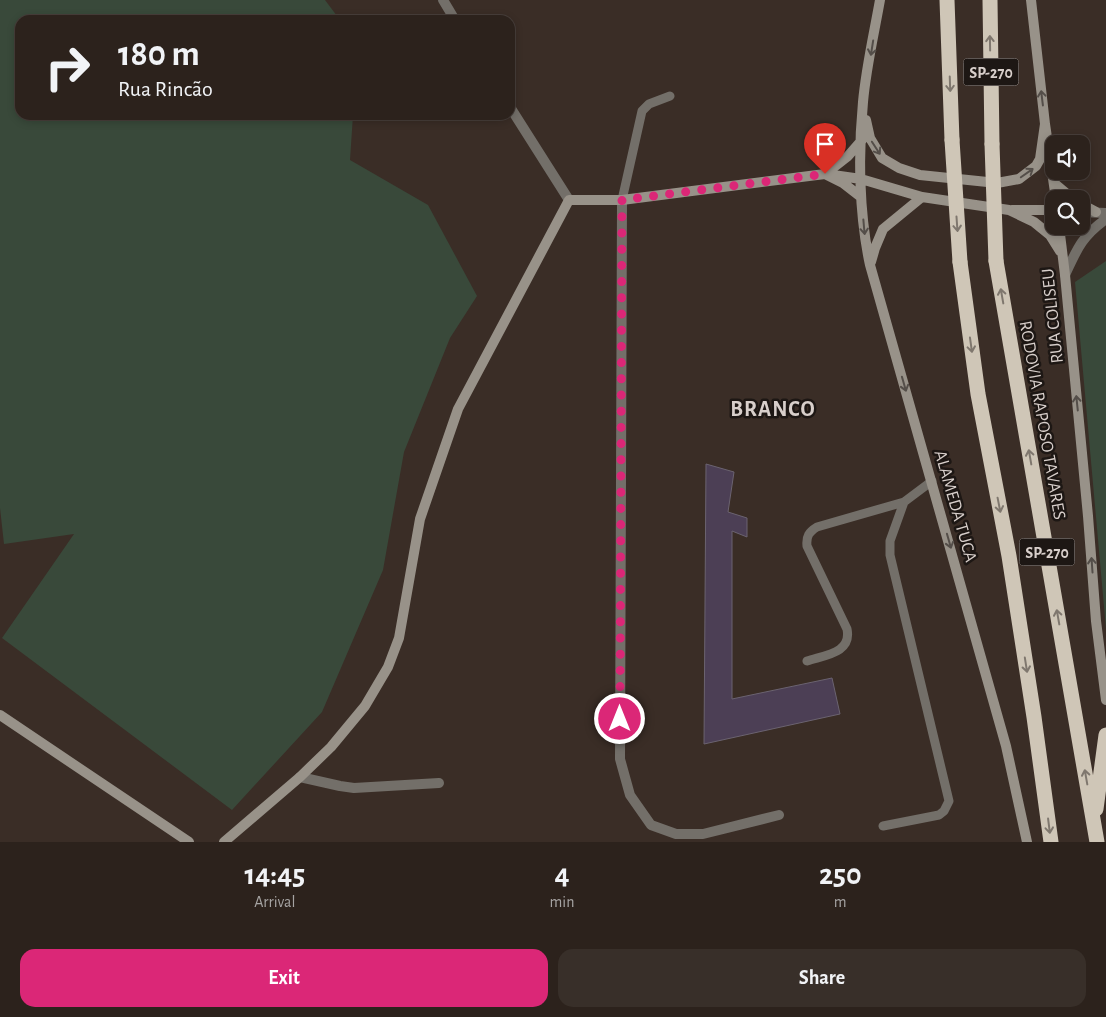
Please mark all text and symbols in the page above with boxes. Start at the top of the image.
icon: right [35,35,100,100]
one-way arrow [985,35,995,51]
text: 180 m [118,37,200,72]
one-way arrow [866,40,876,56]
road number: SP-270 [964,58,1018,86]
one-way arrow [945,75,955,91]
text: Rua Rincão [118,78,213,100]
one-way arrow [1037,91,1047,107]
pin [804,123,846,174]
icon: arrive [811,130,839,158]
map controls [1045,135,1090,235]
button: sound [1045,135,1090,180]
one-way arrow [871,140,881,154]
one-way arrow [1019,168,1033,178]
button: search [1045,190,1090,235]
one-way arrow [953,215,962,231]
one-way arrow [859,219,868,235]
street label: RUA COLISEU [1039,267,1067,364]
one-way arrow [997,289,1007,305]
street label: RODOVIA RAPOSO TAVARES [1016,319,1068,521]
one-way arrow [967,337,977,353]
one-way arrow [900,376,910,392]
one-way arrow [1072,395,1082,411]
district label: BRANCO [730,398,816,420]
street label: ALAMEDA TUCA [930,448,980,565]
one-way arrow [1024,449,1034,465]
one-way arrow [995,497,1005,513]
one-way arrow [944,532,954,548]
road number: SP-270 [1020,538,1074,566]
one-way arrow [1087,557,1097,573]
one-way arrow [1052,609,1062,625]
one-way arrow [1022,657,1032,673]
position arrow [593,692,645,744]
one-way arrow [1080,769,1090,785]
one-way arrow [1044,818,1054,834]
text: 14:45 [244,860,305,890]
text: 4 [554,860,570,890]
text: 250 [819,860,862,890]
text: Arrival [254,894,295,910]
text: min [550,894,575,910]
text: m [834,894,847,910]
button: Exit [20,949,548,1007]
button: Share [558,949,1086,1007]

